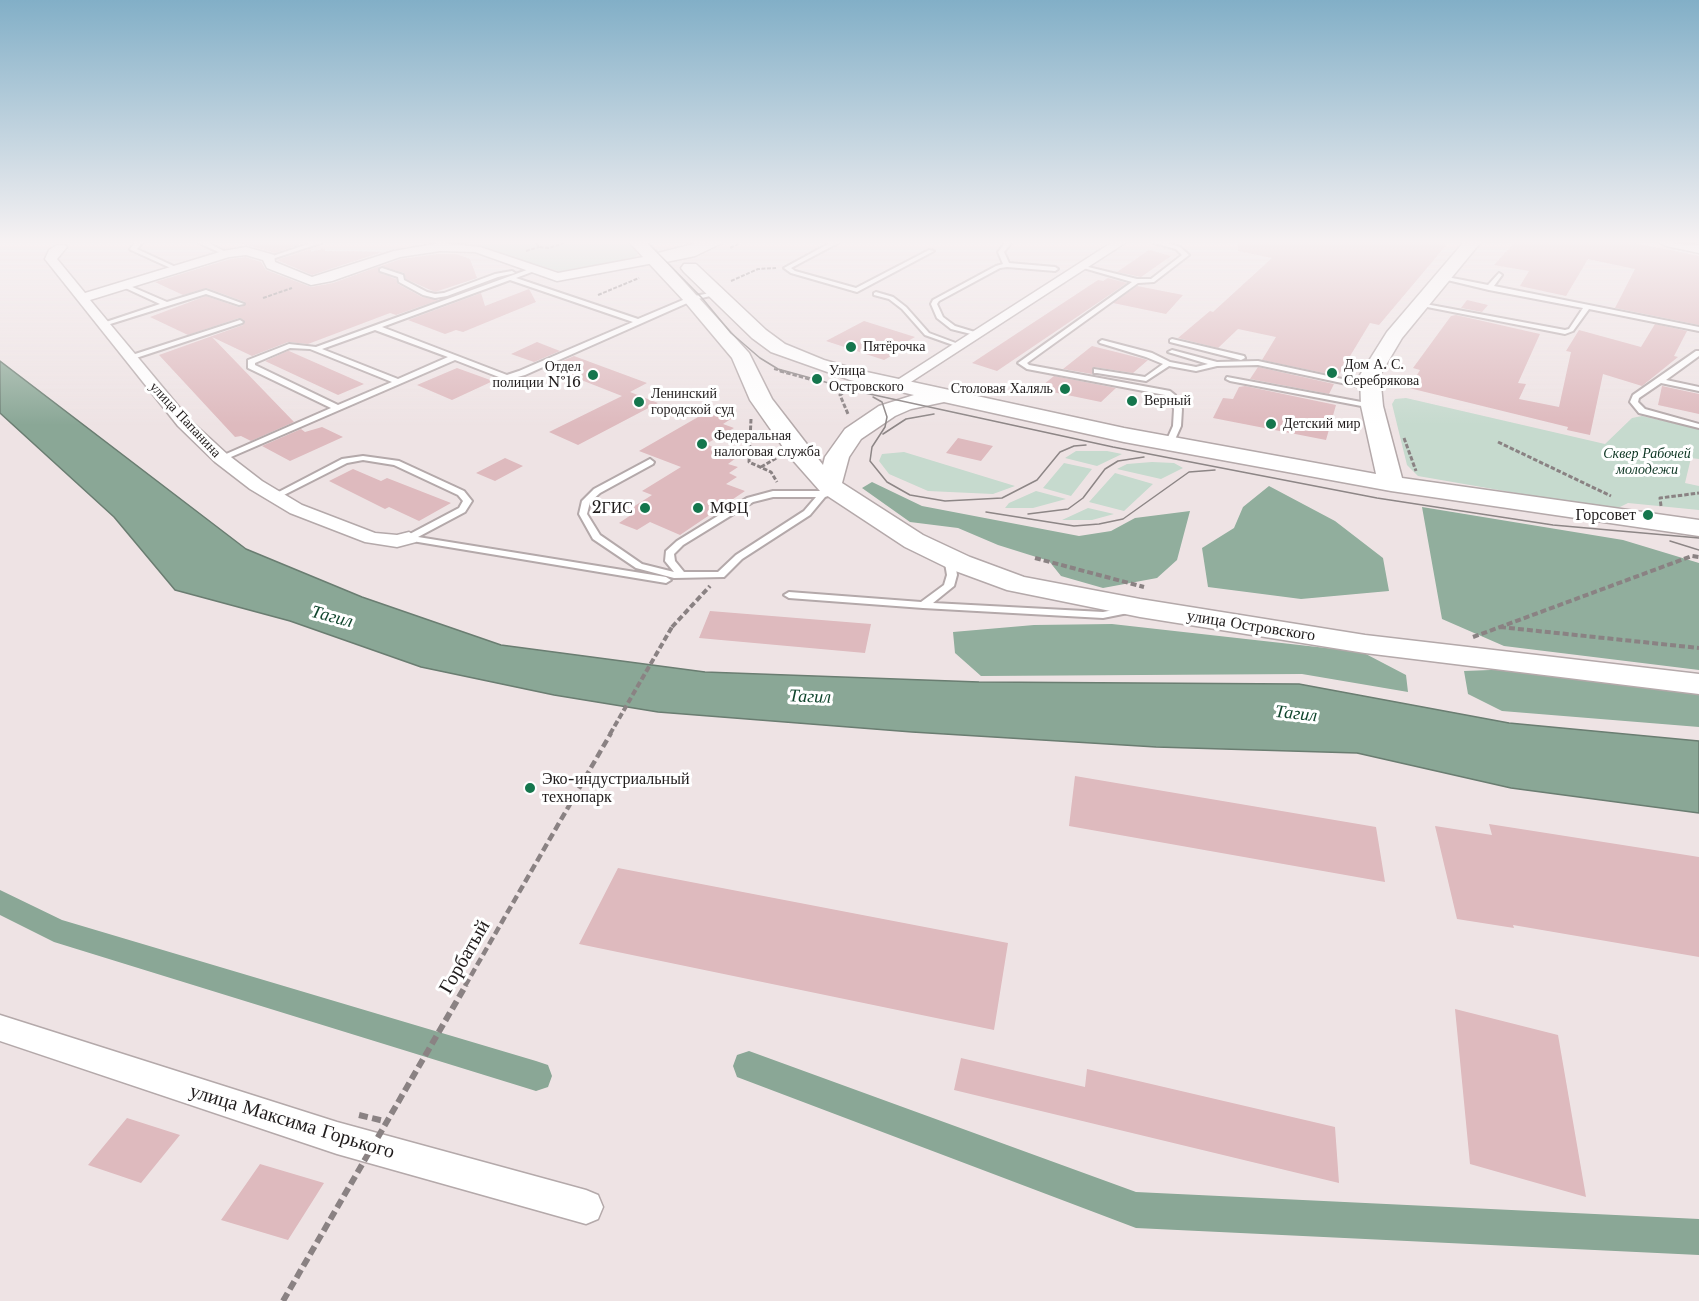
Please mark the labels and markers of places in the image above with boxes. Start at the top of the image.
place label: Пятёрочка [863,339,925,355]
marker: Пятёрочка [844,340,858,354]
place label: Дом А. С. Серебрякова [1344,357,1419,390]
place label: Отдел полиции №16 [492,359,581,392]
place label: Улица Островского [829,363,904,396]
marker: Дом А. С. Серебрякова [1325,366,1339,380]
marker: Отдел полиции №16 [586,368,600,382]
marker: Улица Островского [810,372,824,386]
place label: Столовая Халяль [951,381,1053,397]
marker: Столовая Халяль [1058,382,1072,396]
place label: Ленинский городской суд [651,386,734,418]
place label: Верный [1144,393,1191,409]
marker: Верный [1125,394,1139,408]
marker: Ленинский городской суд [632,395,646,409]
place label: Детский мир [1283,416,1361,432]
marker: Детский мир [1264,417,1278,431]
place label: Федеральная налоговая служба [714,428,820,460]
marker: Федеральная налоговая служба [695,437,709,451]
place label: 2ГИС [592,498,633,518]
place label: МФЦ [710,498,748,518]
marker: 2ГИС [638,501,652,515]
marker: МФЦ [691,501,705,515]
place label: Горсовет [1576,505,1636,525]
marker: Горсовет [1641,508,1655,522]
place label: Эко-индустриальный технопарк [542,769,689,807]
marker: Эко-индустриальный технопарк [523,781,537,795]

